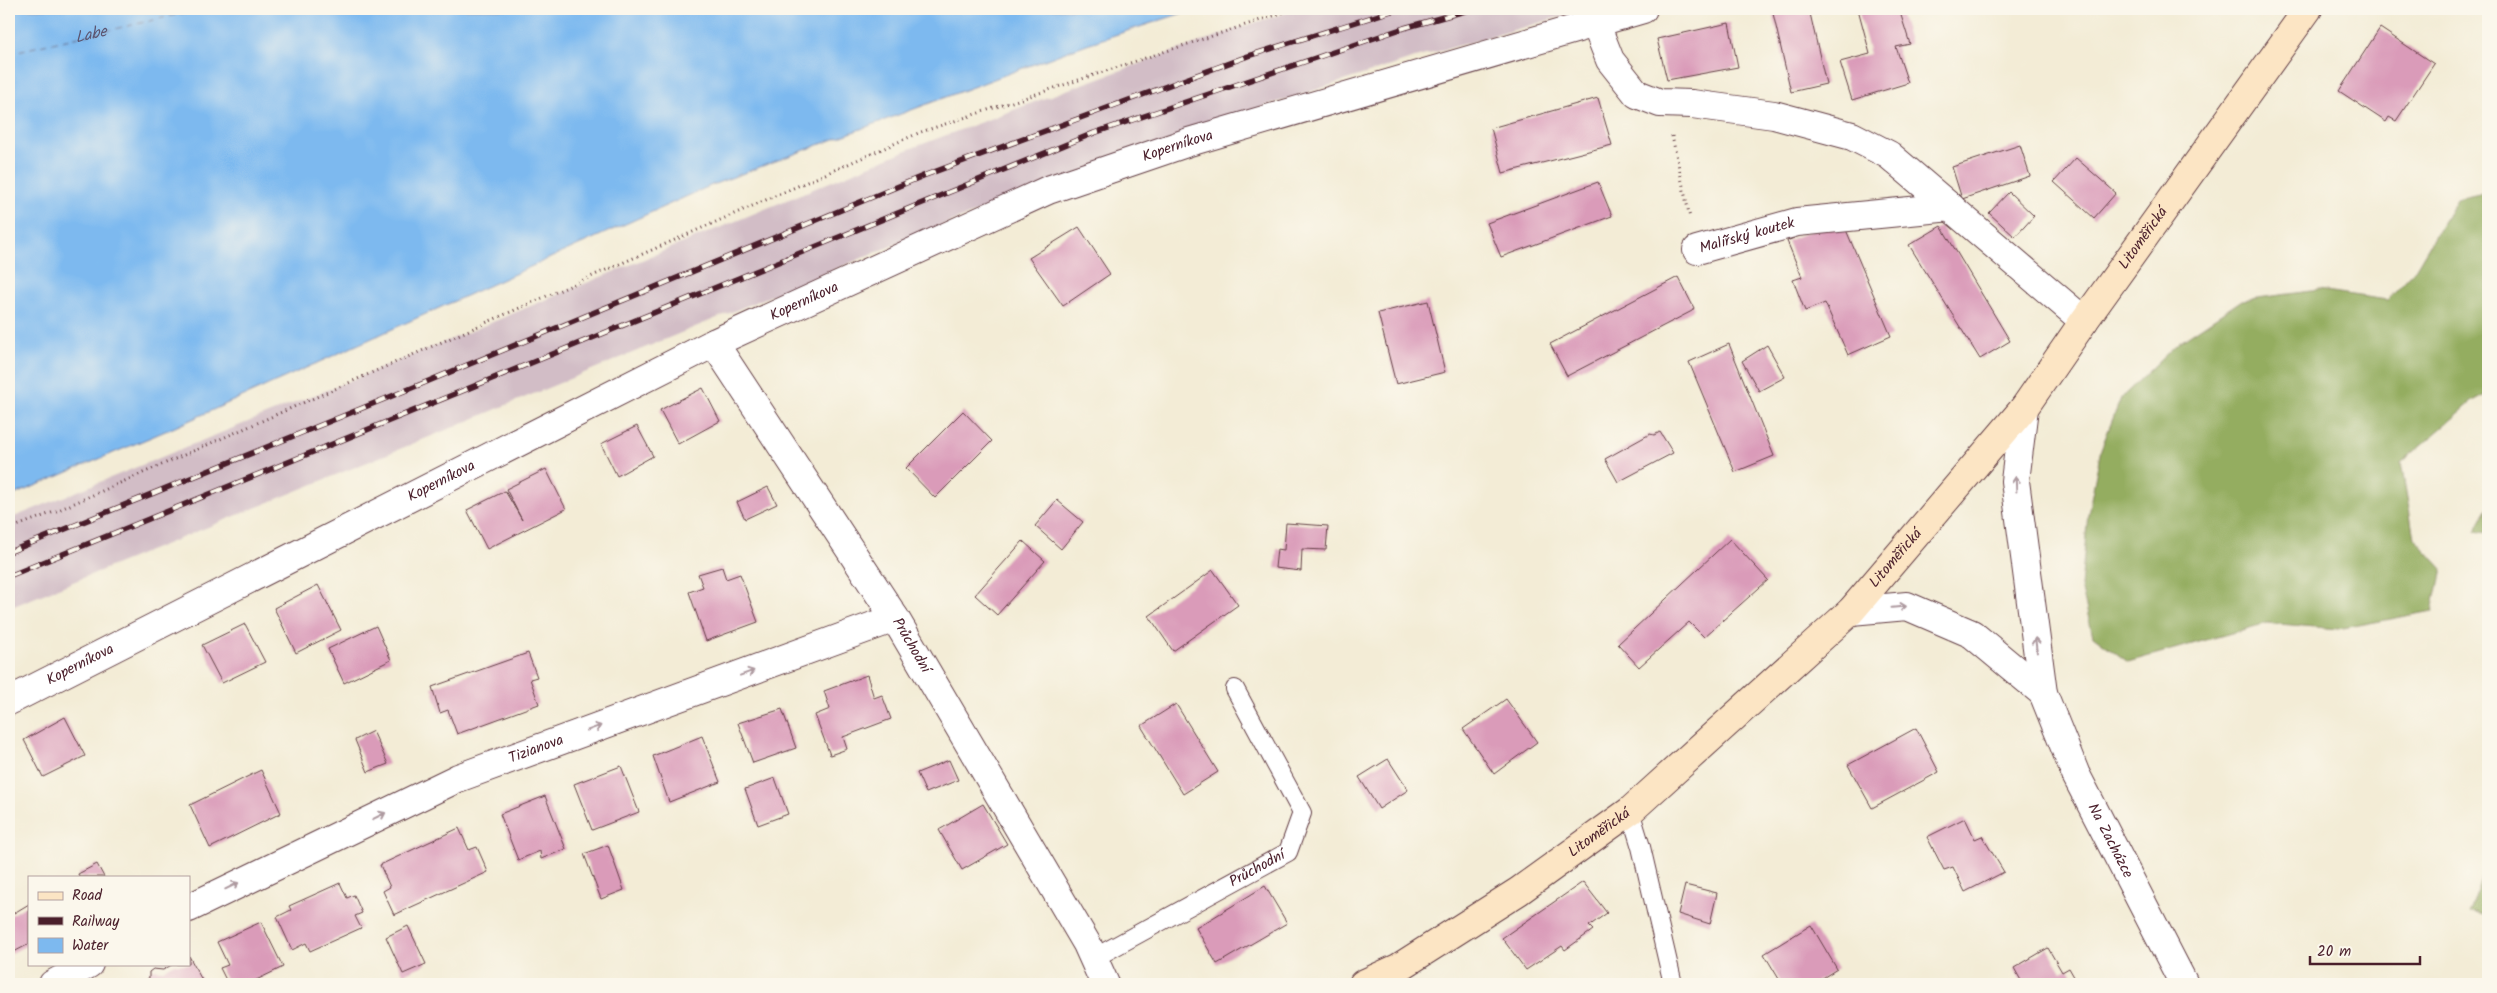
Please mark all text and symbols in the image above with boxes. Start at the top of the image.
water label: Labe [73,18,111,50]
street label: Koperníkova [1139,124,1216,169]
street label: Litoměřická [2113,200,2175,275]
street label: Malířský koutek [1697,211,1798,261]
street label: Koperníkova [766,275,843,328]
street label: Koperníkova [403,454,480,509]
one-way arrow [2011,476,2020,492]
street label: Litoměřická [1863,522,1930,594]
one-way arrow [1891,602,1907,611]
street label: Průchodní [885,613,938,680]
street label: Koperníkova [42,637,118,692]
one-way arrow [2031,637,2041,653]
one-way arrow [738,668,754,677]
one-way arrow [586,723,601,732]
street label: Tizianova [505,728,567,770]
street label: Na Zacházce [2081,799,2140,883]
street label: Litoměřická [1563,801,1637,864]
one-way arrow [371,811,386,820]
street label: Průchodní [1225,843,1292,894]
legend [28,876,190,966]
one-way arrow [224,881,239,890]
text: Road [72,884,103,908]
text: Railway [72,910,120,934]
scale bar [2310,933,2420,965]
text: Water [72,934,109,958]
text: 20 m [2317,940,2351,964]

